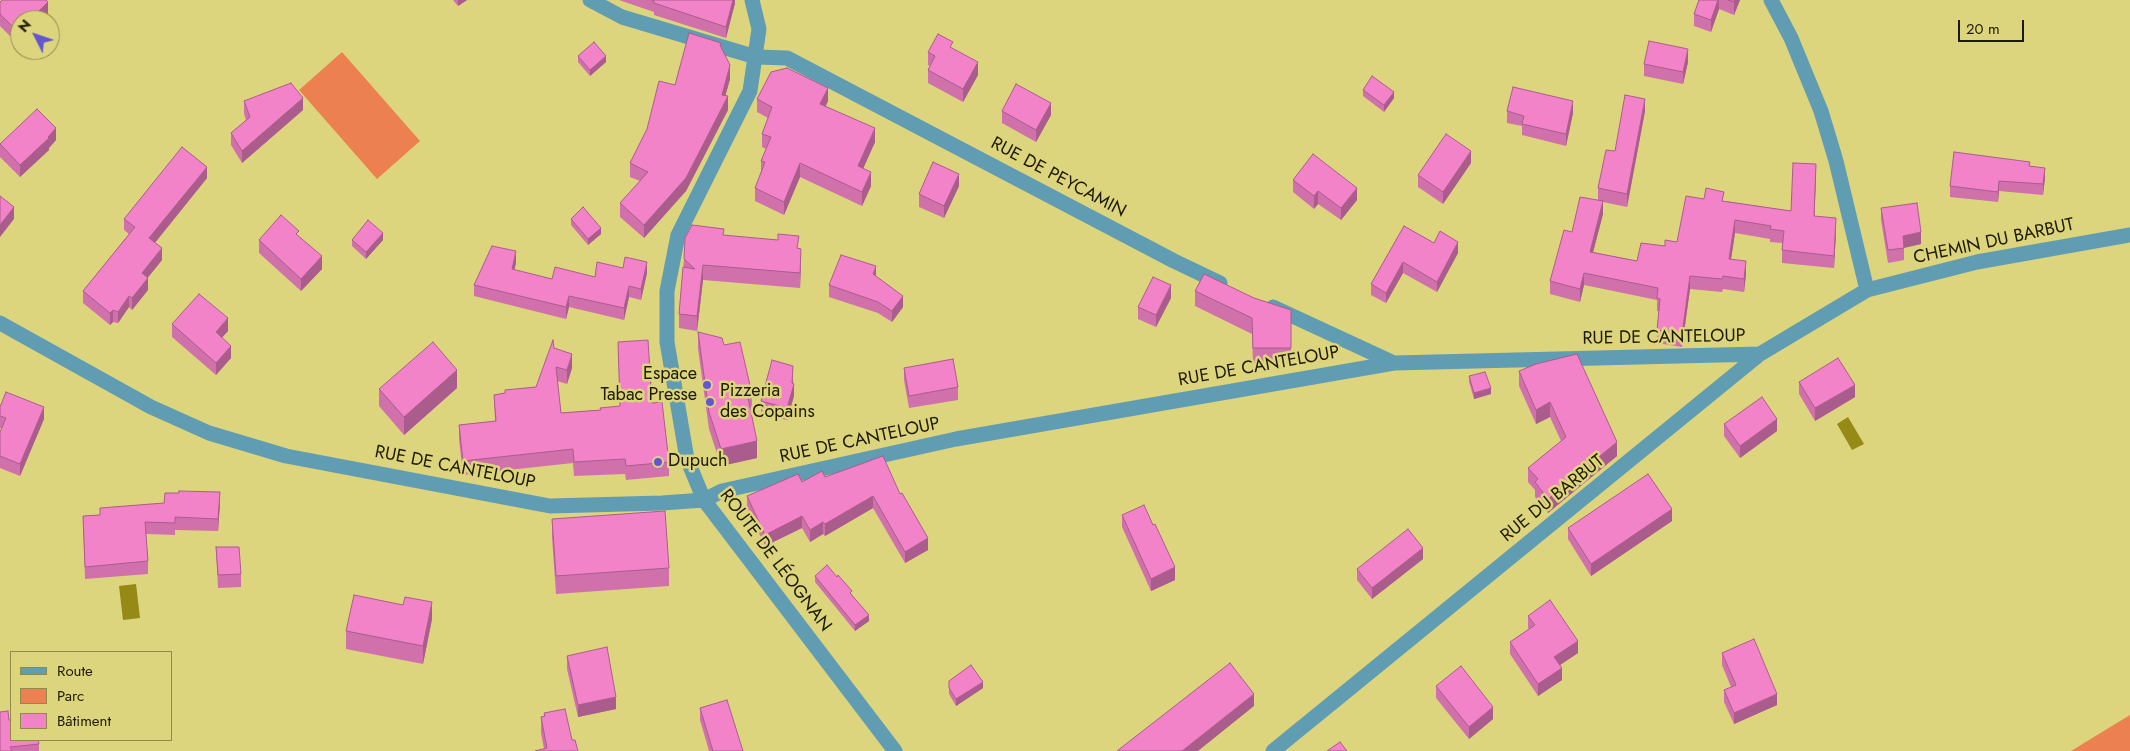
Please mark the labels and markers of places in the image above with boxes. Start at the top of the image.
place label: Espace Tabac Presse [600,364,697,406]
marker: Espace Tabac Presse [701,379,713,391]
place label: Pizzeria des Copains [720,381,815,424]
marker: Pizzeria des Copains [704,396,716,408]
place label: Dupuch [668,451,727,473]
marker: Dupuch [652,456,664,468]

